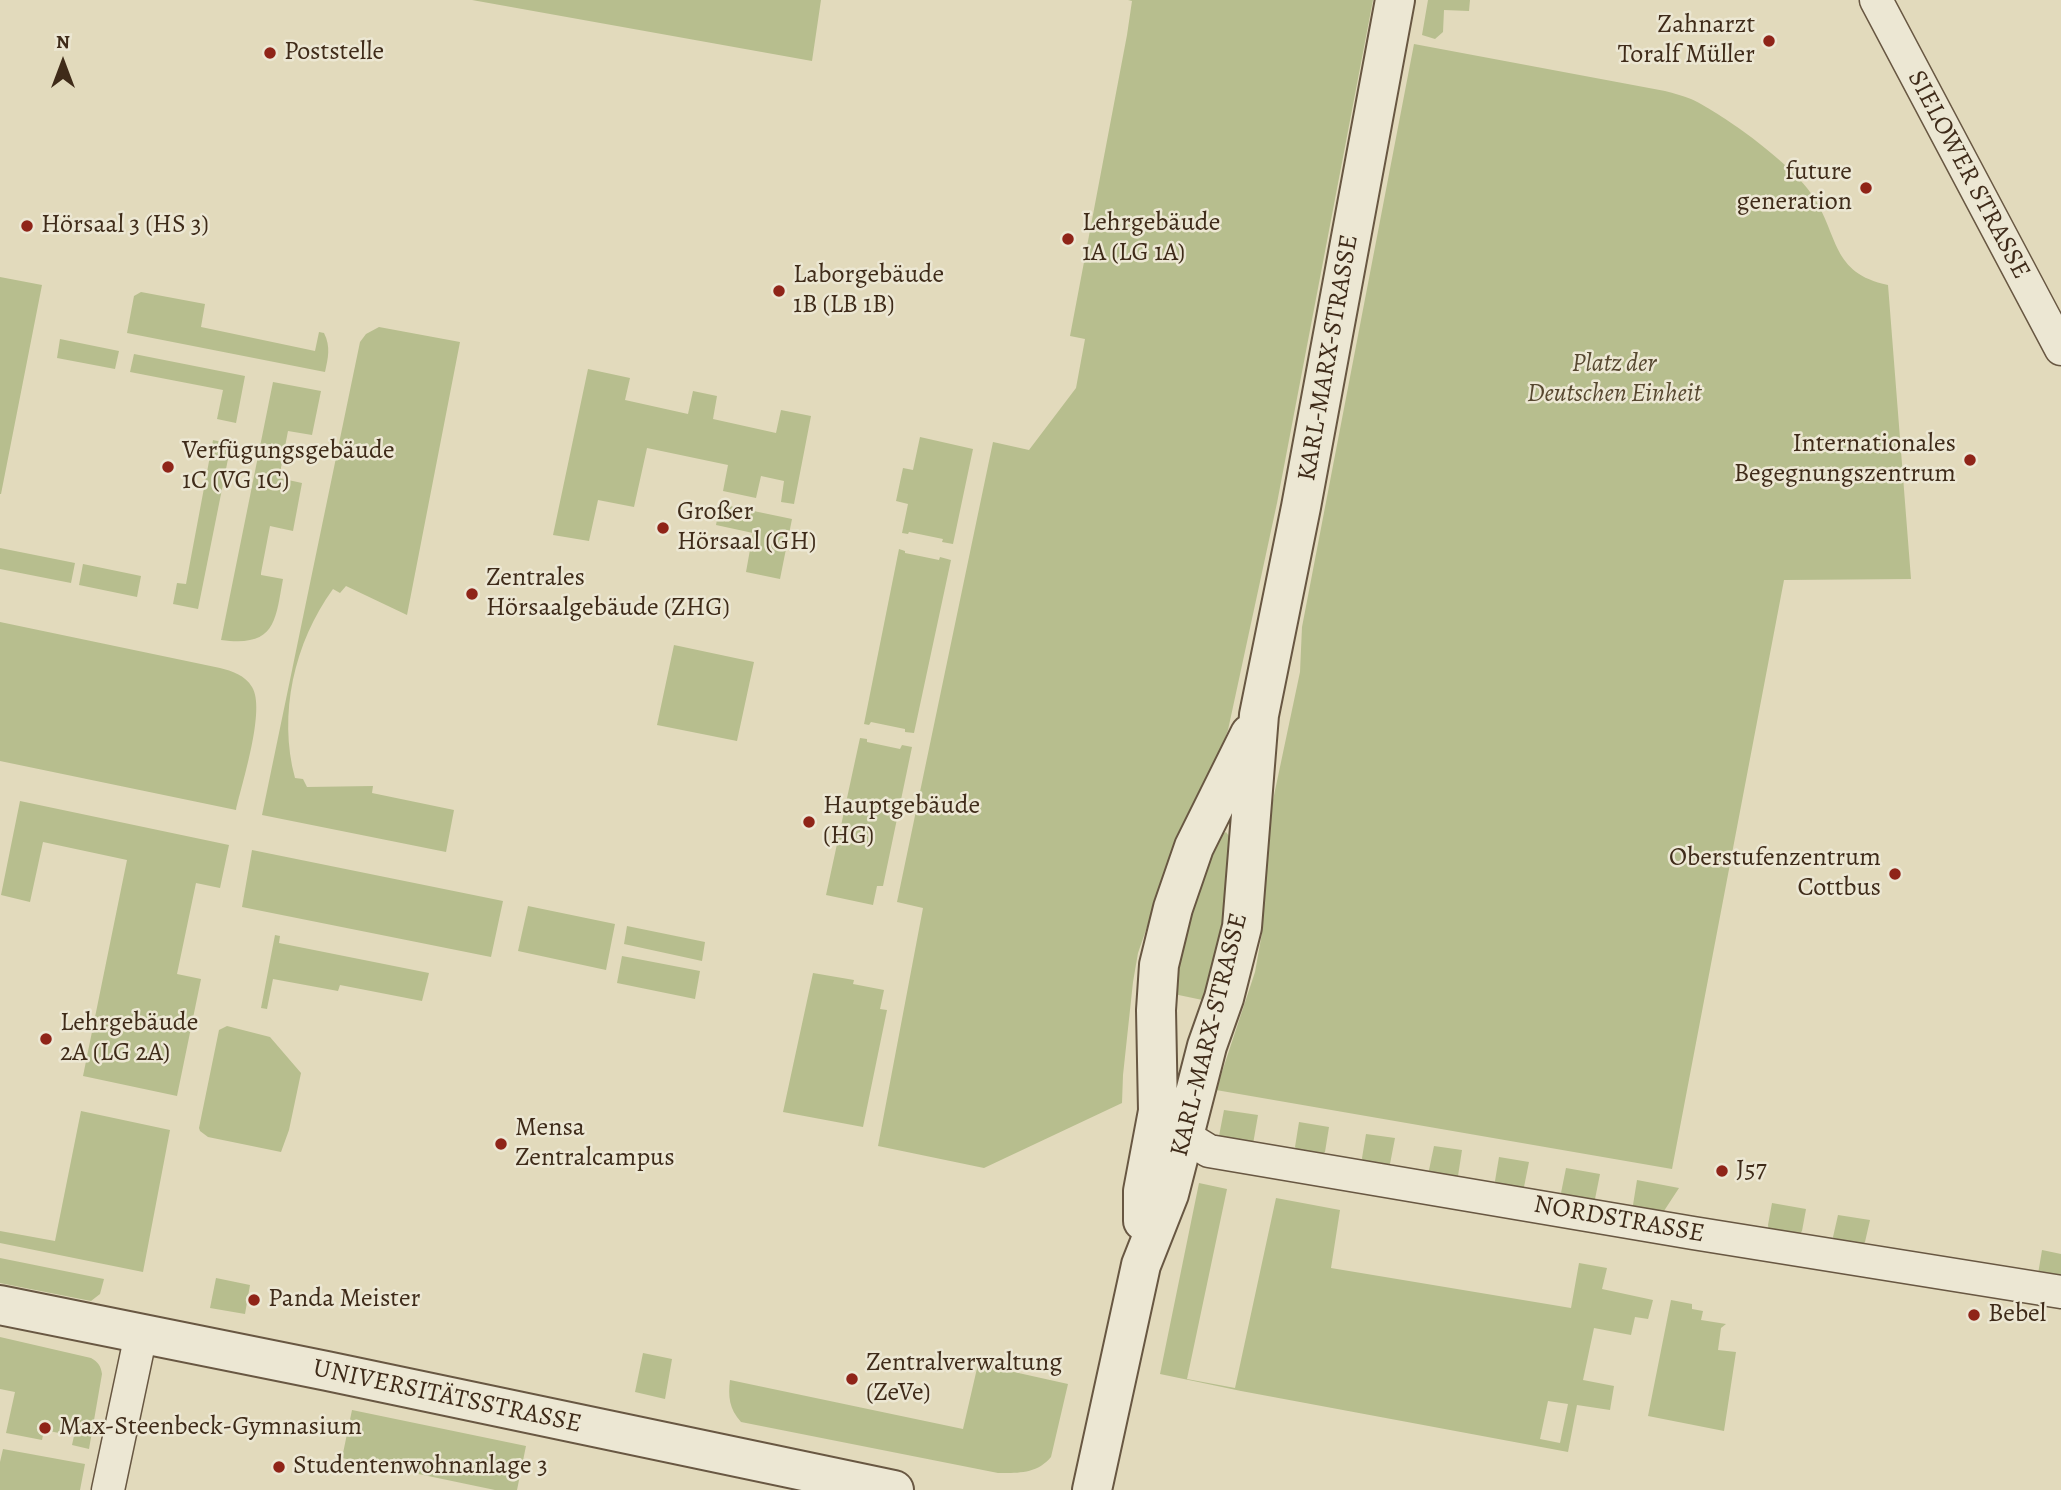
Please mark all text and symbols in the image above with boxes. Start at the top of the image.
place label: Zahnarzt Toralf Müller [1618,10,1755,72]
north arrow [28,28,98,98]
text: N [56,29,70,55]
marker: Zahnarzt Toralf Müller [1761,33,1777,49]
place label: Poststelle [284,37,384,69]
marker: Poststelle [262,45,278,61]
street label: SIELOWER STRASSE [1900,65,2036,285]
place label: future generation [1737,157,1852,218]
marker: future generation [1858,180,1874,196]
place label: Lehrgebäude 1A (LG 1A) [1082,208,1220,270]
place label: Hörsaal 3 (HS 3) [41,210,209,242]
marker: Hörsaal 3 (HS 3) [19,218,35,234]
marker: Lehrgebäude 1A (LG 1A) [1060,231,1076,247]
street label: KARL-MARX-STRASSE [1292,232,1366,484]
place label: Laborgebäude 1B (LB 1B) [793,260,944,322]
marker: Laborgebäude 1B (LB 1B) [771,283,787,299]
park label: Platz der Deutschen Einheit [1527,349,1701,410]
place label: Internationales Begegnungszentrum [1734,429,1956,490]
place label: Verfügungsgebäude 1C (VG 1C) [182,436,395,498]
marker: Internationales Begegnungszentrum [1962,452,1978,468]
marker: Verfügungsgebäude 1C (VG 1C) [160,459,176,475]
place label: Großer Hörsaal (GH) [677,497,816,558]
marker: Großer Hörsaal (GH) [655,520,671,536]
place label: Zentrales Hörsaalgebäude (ZHG) [486,563,730,624]
marker: Zentrales Hörsaalgebäude (ZHG) [464,586,480,602]
place label: Hauptgebäude (HG) [823,791,980,852]
marker: Hauptgebäude (HG) [801,814,817,830]
place label: Oberstufenzentrum Cottbus [1669,843,1881,904]
marker: Oberstufenzentrum Cottbus [1887,866,1903,882]
street label: KARL-MARX-STRASSE [1165,910,1255,1160]
place label: Lehrgebäude 2A (LG 2A) [60,1008,198,1070]
marker: Lehrgebäude 2A (LG 2A) [38,1031,54,1047]
place label: Mensa Zentralcampus [515,1113,675,1174]
marker: Mensa Zentralcampus [493,1136,509,1152]
place label: J57 [1736,1155,1767,1187]
marker: J57 [1714,1163,1730,1179]
street label: NORDSTRASSE [1531,1190,1707,1250]
place label: Panda Meister [268,1284,421,1316]
marker: Panda Meister [246,1292,262,1308]
place label: Bebel [1988,1299,2046,1331]
marker: Bebel [1966,1307,1982,1323]
place label: Zentralverwaltung (ZeVe) [866,1348,1062,1410]
street label: UNIVERSITÄTSSTRASSE [310,1353,584,1441]
marker: Zentralverwaltung (ZeVe) [844,1371,860,1387]
place label: Max-Steenbeck-Gymnasium [59,1412,362,1444]
marker: Max-Steenbeck-Gymnasium [37,1420,53,1436]
place label: Studentenwohnanlage 3 [293,1451,548,1483]
marker: Studentenwohnanlage 3 [271,1459,287,1475]

